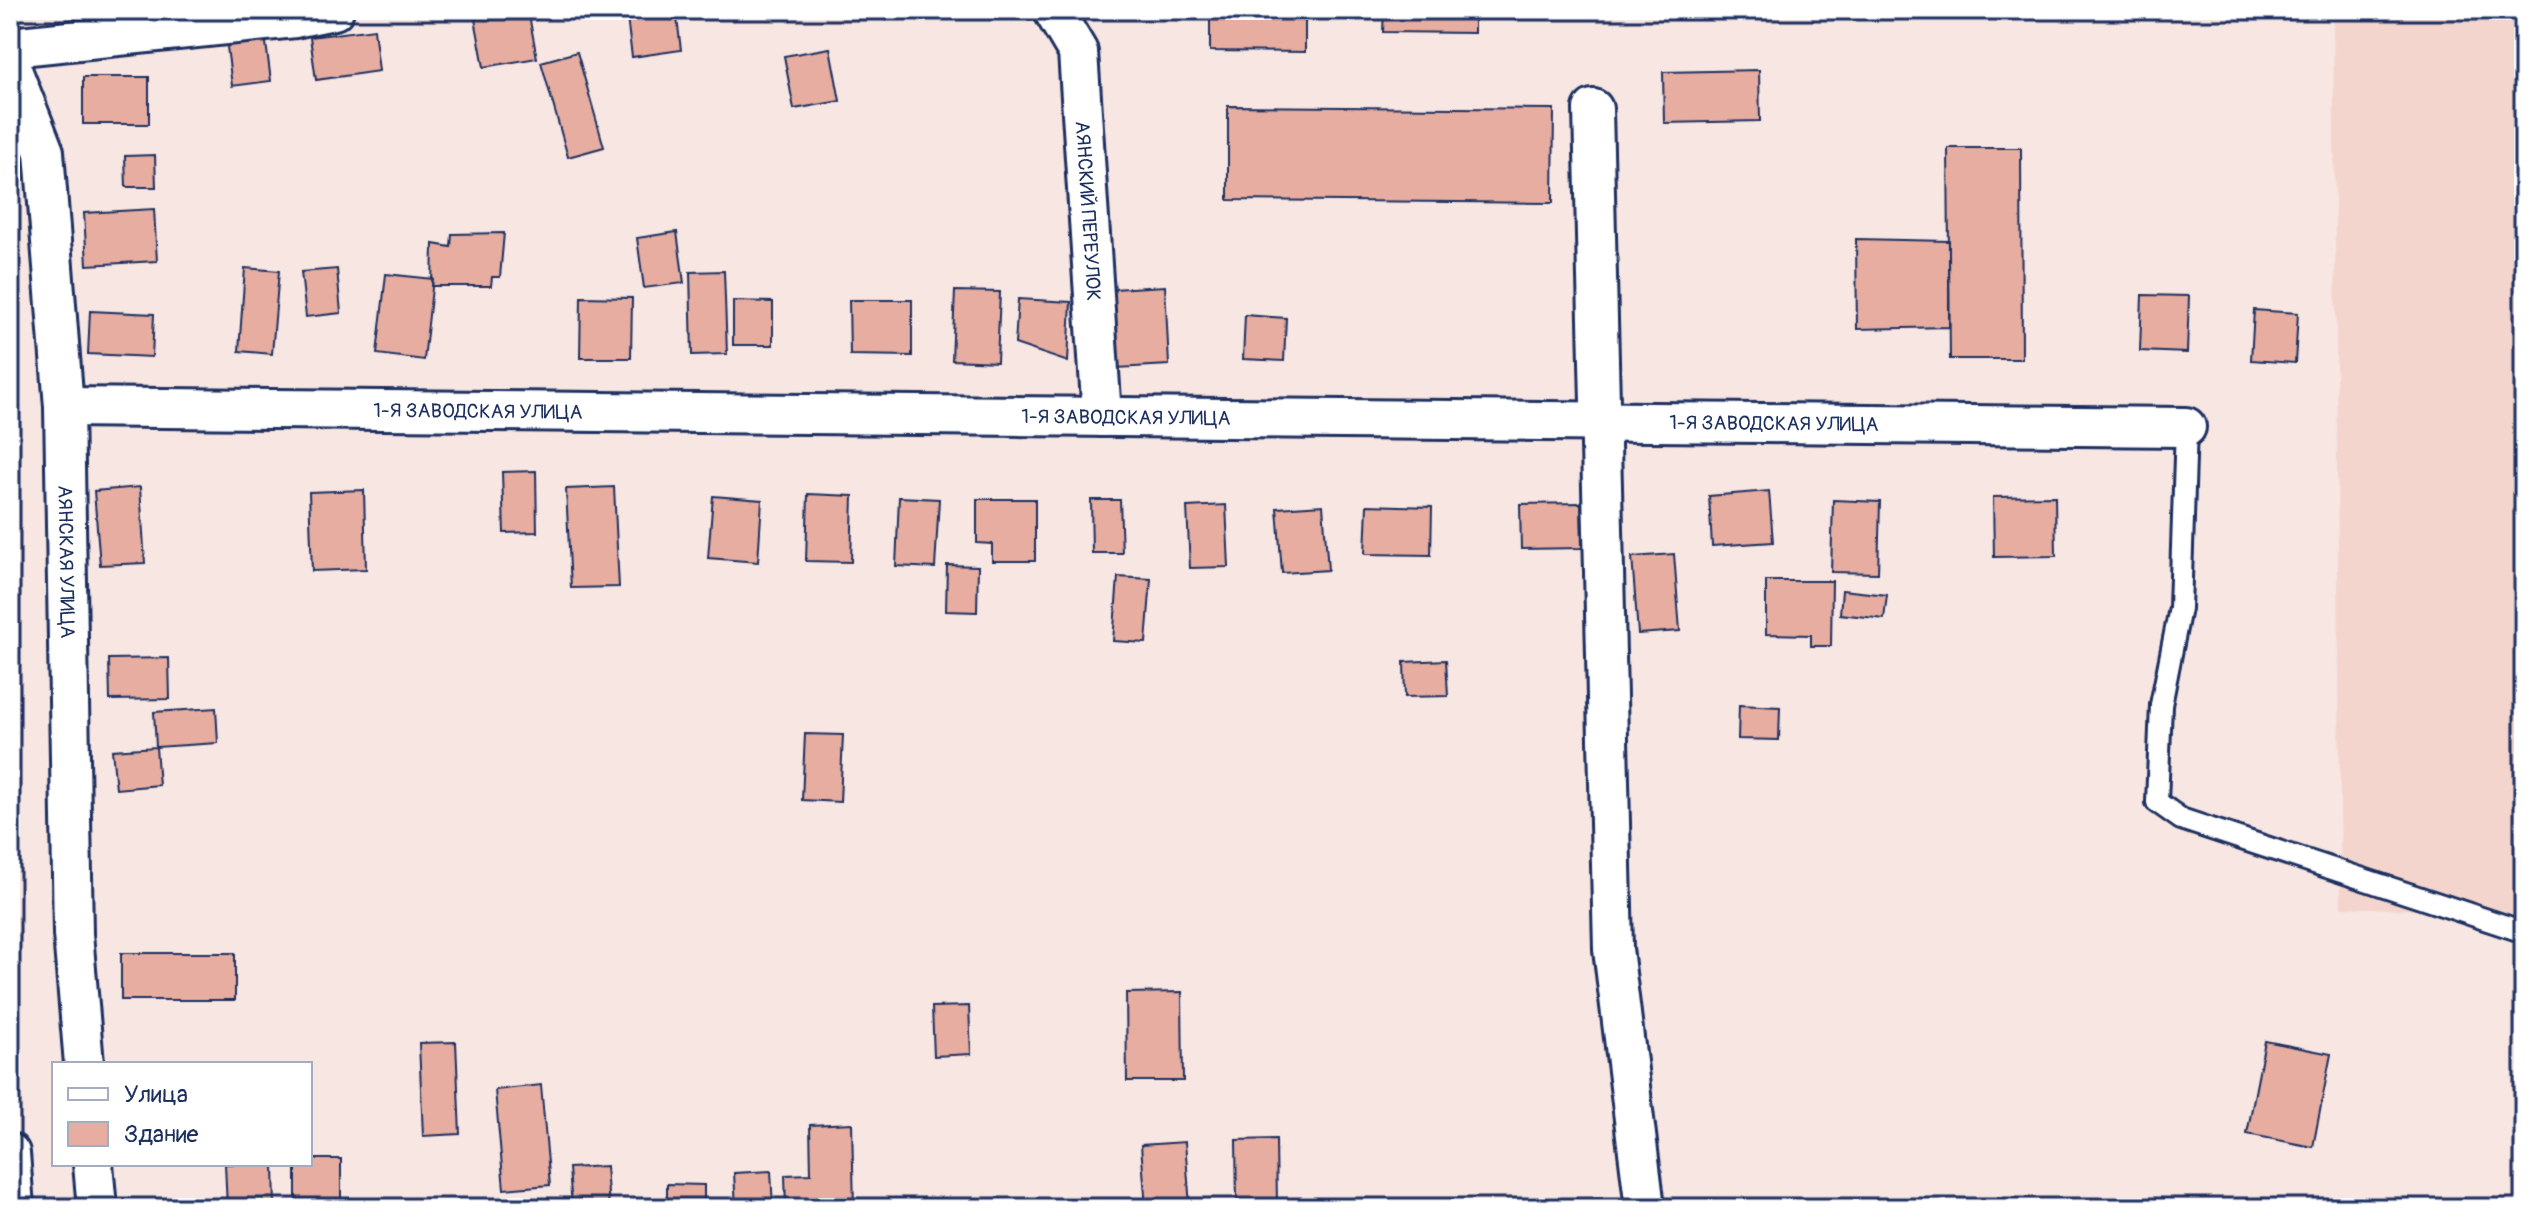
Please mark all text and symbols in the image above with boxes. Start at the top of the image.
street label: АЯНСКИЙ ПЕРЕУЛОК [1070,120,1106,302]
street label: 1-Я ЗАВОДСКАЯ УЛИЦА [373,398,583,425]
street label: 1-Я ЗАВОДСКАЯ УЛИЦА [1021,404,1231,431]
street label: 1-Я ЗАВОДСКАЯ УЛИЦА [1669,410,1879,437]
street label: АЯНСКАЯ УЛИЦА [52,485,80,639]
legend [52,1062,312,1166]
text: Улица [124,1080,188,1109]
text: Здание [124,1120,199,1149]

